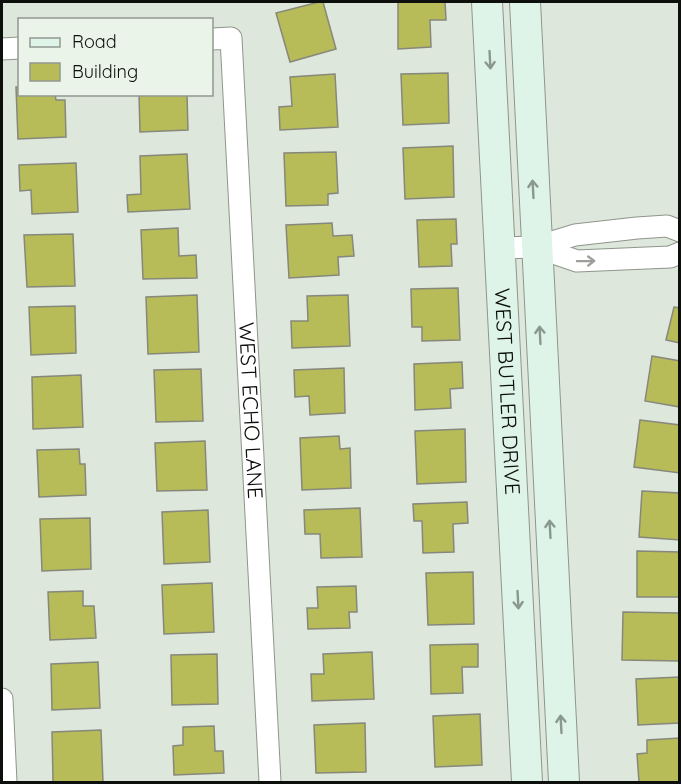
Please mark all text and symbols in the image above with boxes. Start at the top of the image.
legend [18,18,213,96]
text: Road [72,30,117,53]
one-way arrow [484,49,495,69]
text: Building [72,60,138,83]
one-way arrow [528,179,539,199]
one-way arrow [575,255,595,266]
street label: WEST BUTLER DRIVE [490,287,526,496]
street label: WEST ECHO LANE [234,321,269,500]
one-way arrow [535,325,546,345]
one-way arrow [545,520,556,540]
one-way arrow [512,590,523,610]
one-way arrow [555,715,566,735]

